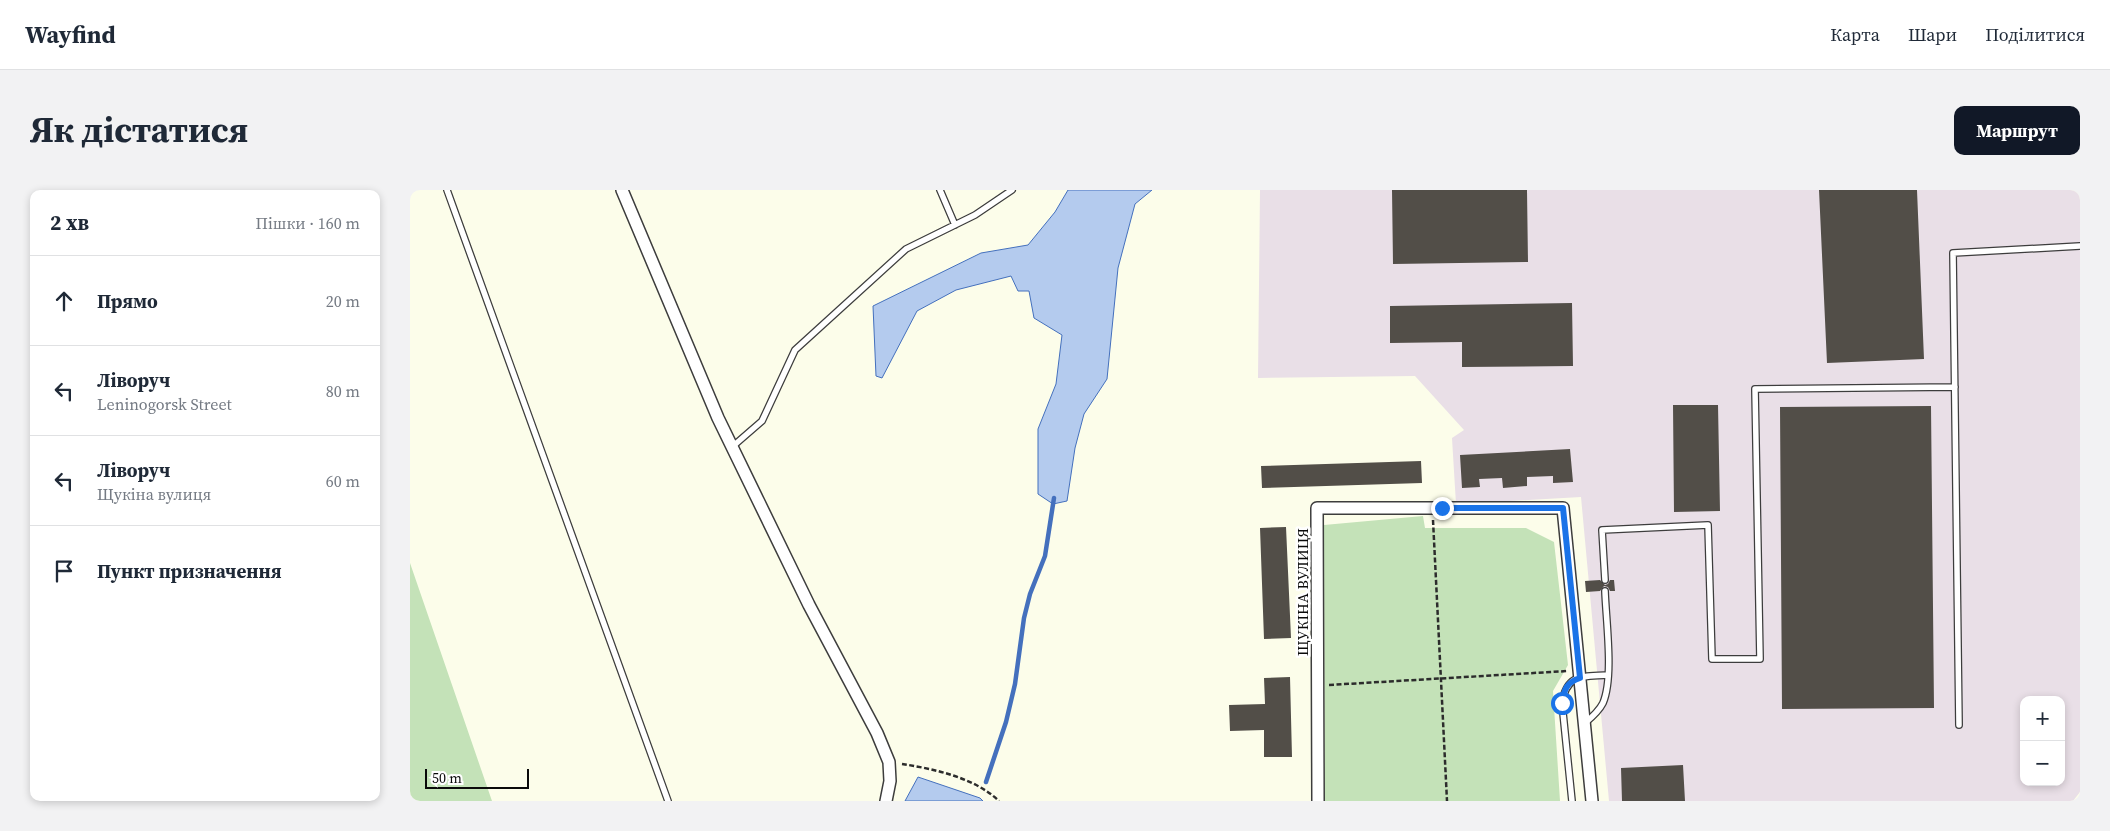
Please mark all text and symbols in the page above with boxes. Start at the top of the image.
text: Wayfind [25,18,116,51]
text: Карта [1830,22,1880,47]
text: Шари [1908,22,1957,47]
text: Поділитися [1985,22,2085,47]
text: Як дістатися [30,106,248,154]
button: Маршрут [1954,106,2080,155]
text: 2 хв [50,208,89,237]
text: Пішки · 160 m [256,212,360,234]
icon: ahead [50,287,78,315]
text: Прямо [97,288,158,314]
text: 20 m [326,290,360,312]
text: Ліворуч [97,367,170,393]
icon: left [50,377,78,405]
text: 80 m [326,380,360,402]
text: Leninogorsk Street [97,393,232,415]
text: Ліворуч [97,457,170,483]
icon: left [50,467,78,495]
text: 60 m [326,470,360,492]
text: Щукіна вулиця [97,483,211,505]
route end [1431,497,1454,520]
street label: ЩУКІНА ВУЛИЦЯ [1292,528,1313,656]
icon: arrive [50,557,78,585]
text: Пункт призначення [97,558,282,584]
route start [1551,692,1574,715]
map controls [2020,696,2065,786]
button: + [2020,696,2065,741]
button: − [2020,741,2065,786]
scale bar [425,766,529,789]
text: 50 m [432,768,462,788]

